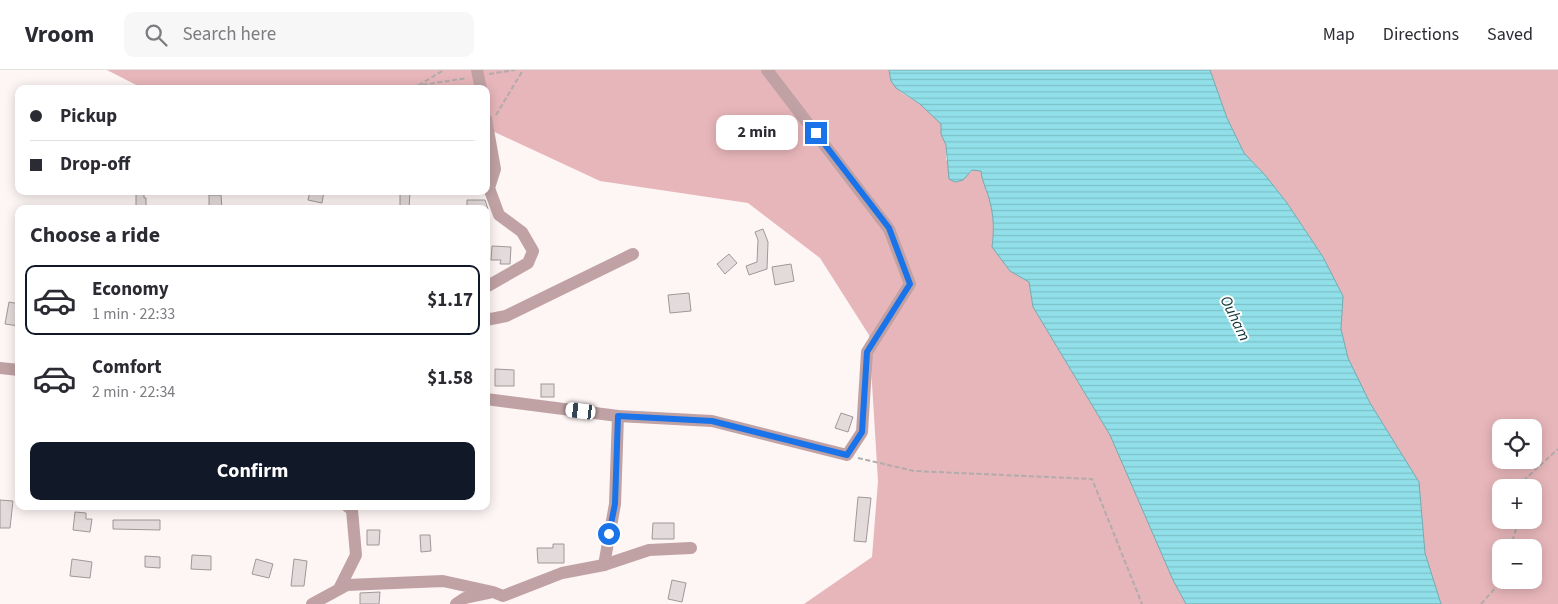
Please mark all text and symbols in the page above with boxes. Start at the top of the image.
search box [124,12,474,57]
text: Vroom [25,17,94,52]
icon: search [142,21,170,49]
text: Search here [182,21,276,48]
text: Map [1323,22,1355,47]
text: Directions [1383,22,1459,47]
text: Saved [1487,22,1533,47]
text: Pickup [60,103,117,130]
callout: 2 min [716,116,798,150]
text: 2 min [738,121,776,143]
route end [805,122,827,144]
text: Drop-off [60,151,130,178]
text: Choose a ride [30,219,160,251]
text: Economy [92,276,169,303]
icon: car [32,278,77,323]
text: $1.17 [427,287,473,314]
water label: Ouham [1215,292,1256,345]
text: 1 min · 22:33 [92,303,175,325]
text: Comfort [92,354,162,381]
icon: car [32,356,77,401]
text: $1.58 [427,365,473,392]
text: 2 min · 22:34 [92,381,175,403]
car [565,402,596,420]
map controls [1492,419,1542,589]
button: locate [1492,419,1542,469]
button: Confirm [30,442,475,500]
button: + [1492,479,1542,529]
route start [598,523,620,545]
button: − [1492,539,1542,589]

